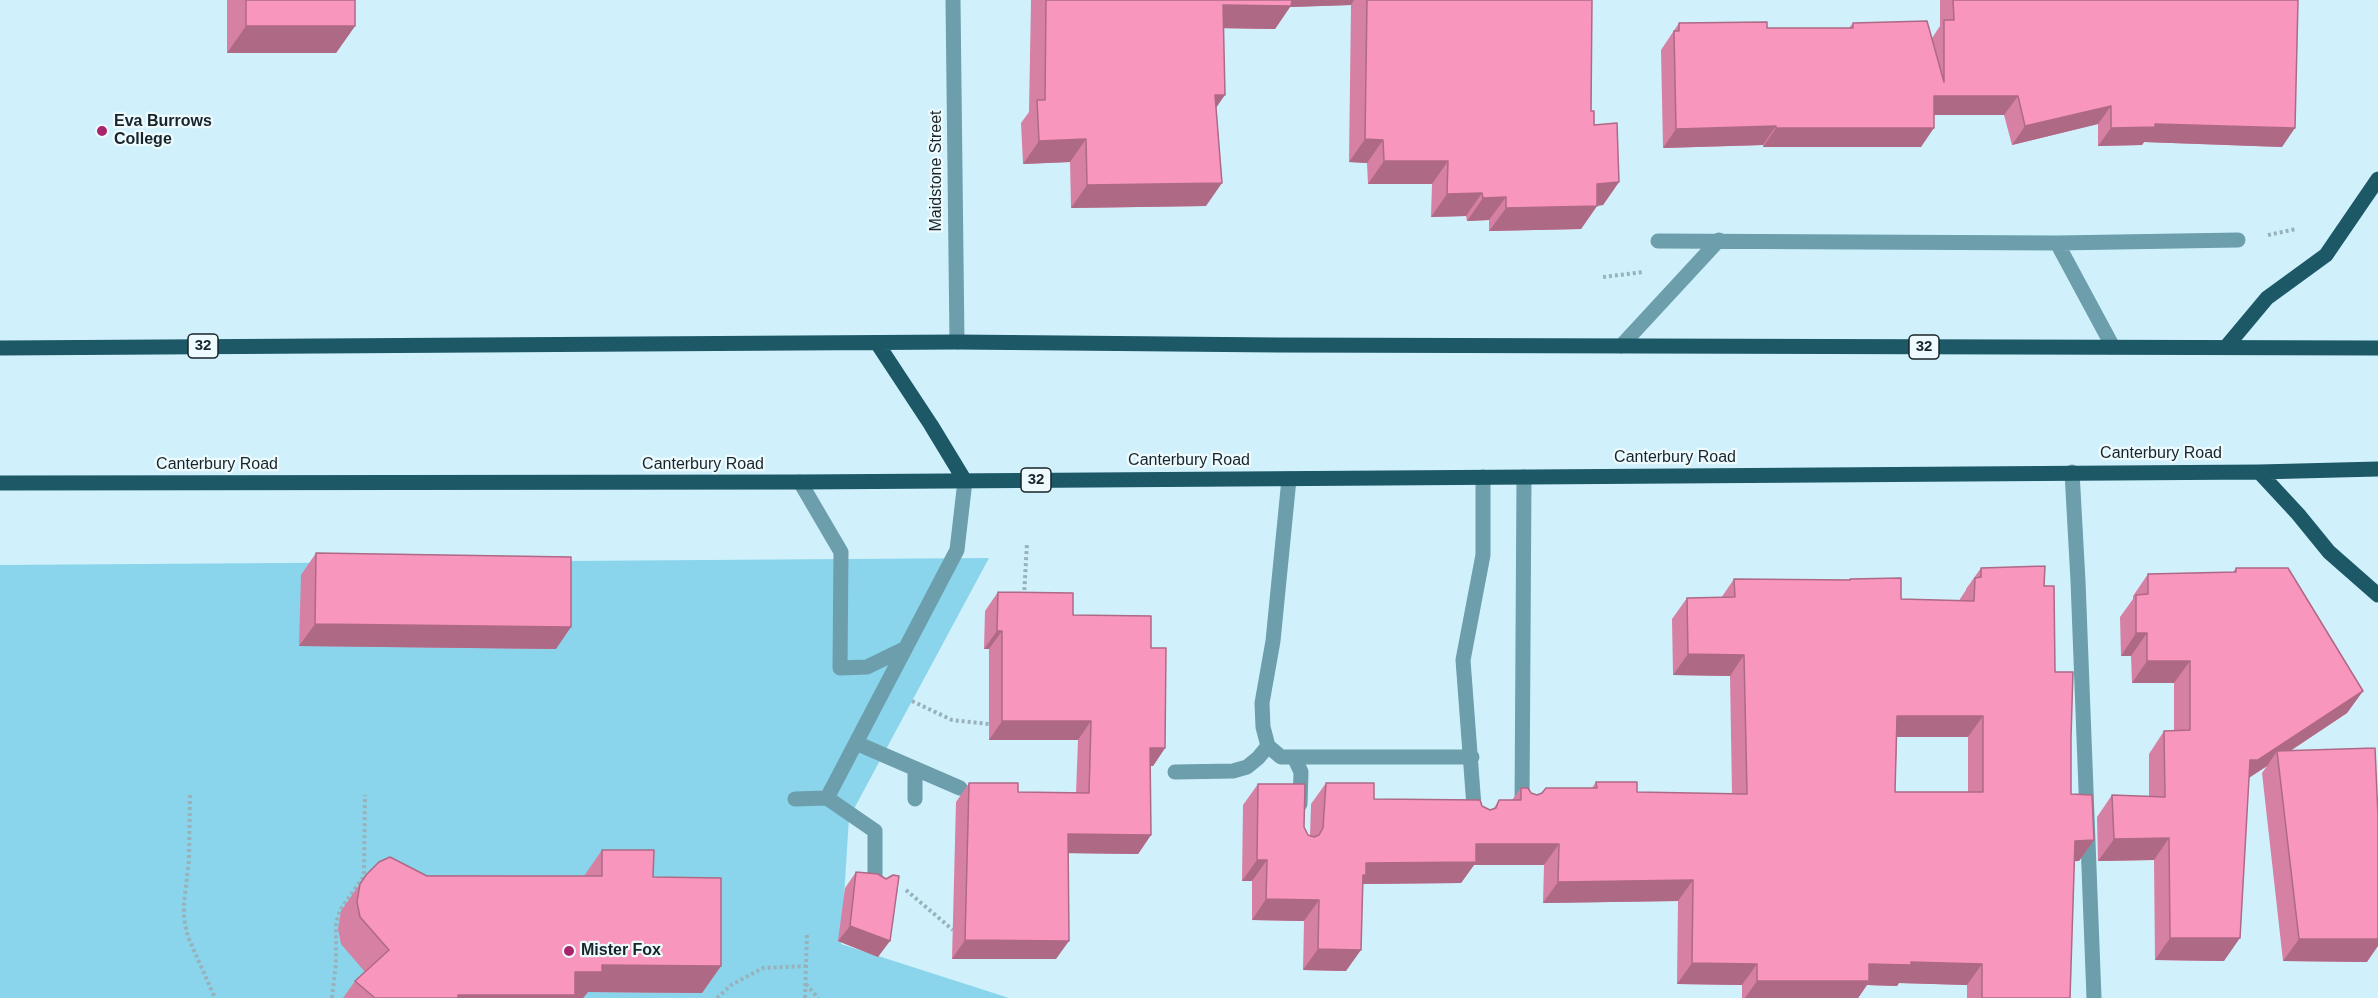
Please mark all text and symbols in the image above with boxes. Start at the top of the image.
street label: Maidstone Street [927,111,947,231]
place label: Eva Burrows College [114,112,212,150]
marker: Eva Burrows College [95,124,109,138]
road number: 32 [188,334,218,358]
road number: 32 [1909,335,1939,359]
street label: Canterbury Road [2100,444,2222,464]
street label: Canterbury Road [1614,448,1736,468]
street label: Canterbury Road [1128,451,1250,471]
street label: Canterbury Road [156,455,278,475]
street label: Canterbury Road [642,455,764,475]
road number: 32 [1021,468,1051,492]
place label: Mister Fox [581,941,661,961]
marker: Mister Fox [562,944,576,958]

